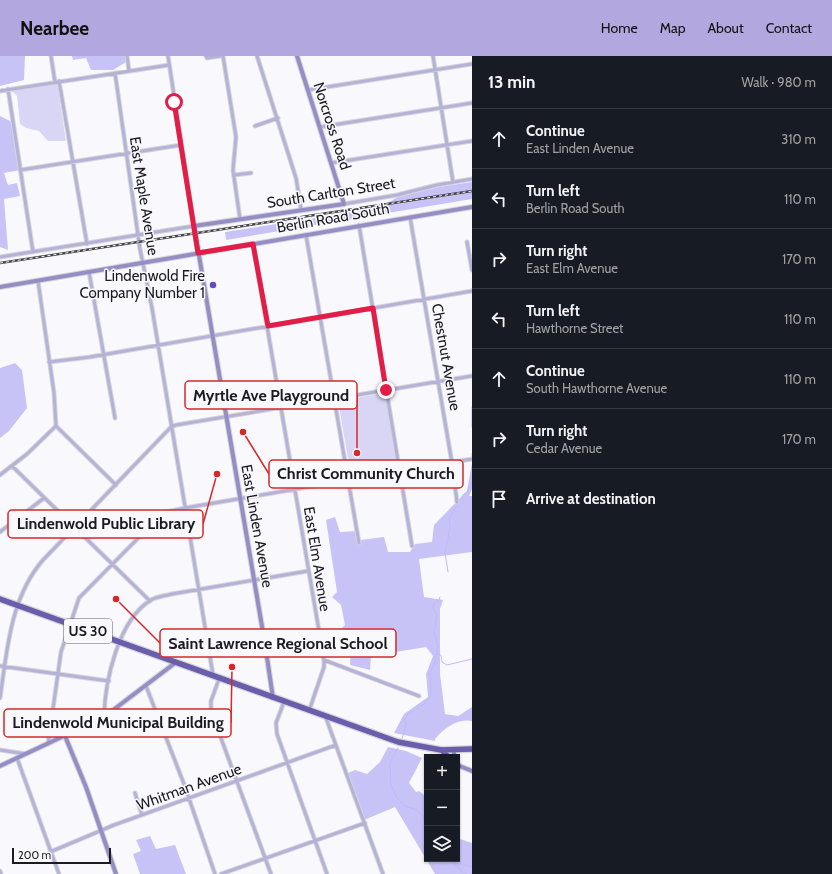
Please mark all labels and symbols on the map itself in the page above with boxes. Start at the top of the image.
street label: Norcross Road [309,80,355,172]
route start [165,93,183,111]
street label: East Maple Avenue [126,135,162,257]
street label: South Carlton Street [266,174,396,212]
street label: Berlin Road South [275,199,391,237]
place label: Lindenwold Fire Company Number 1 [79,267,205,302]
marker: Lindenwold Fire Company Number 1 [208,280,218,290]
street label: Chestnut Avenue [428,302,464,412]
callout: Myrtle Ave Playground [185,381,357,409]
route end [377,381,395,399]
text: Myrtle Ave Playground [193,386,349,405]
callout: Christ Community Church [269,460,463,488]
street label: East Linden Avenue [237,463,277,589]
text: Christ Community Church [277,464,455,483]
street label: East Elm Avenue [300,505,334,613]
callout: Lindenwold Public Library [8,510,203,538]
text: Lindenwold Public Library [17,514,196,533]
road number: US 30 [64,619,112,643]
callout: Saint Lawrence Regional School [160,629,396,657]
text: Saint Lawrence Regional School [168,634,388,653]
callout: Lindenwold Municipal Building [4,709,231,737]
text: Lindenwold Municipal Building [12,713,224,732]
street label: Whitman Avenue [134,760,244,814]
scale bar [12,846,111,865]

